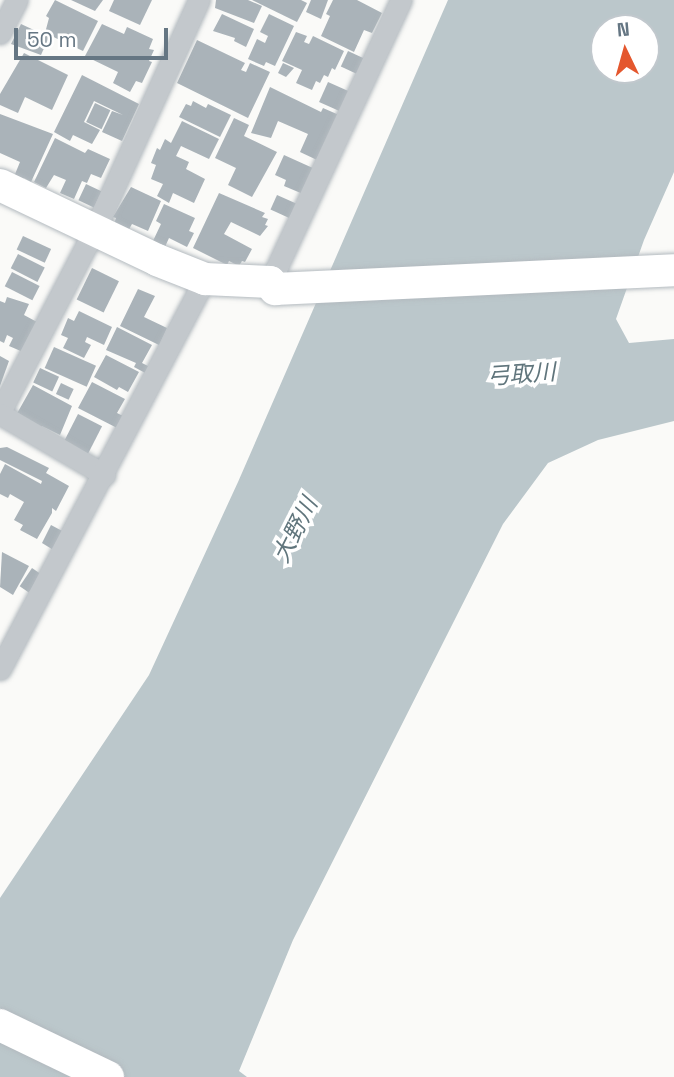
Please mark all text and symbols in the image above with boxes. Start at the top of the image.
scale bar [18,14,172,58]
north arrow [590,14,660,84]
text: N [616,17,631,43]
text: 50 m [27,26,77,53]
water label: 弓取川 [486,358,556,390]
water label: 大野川 [267,493,323,567]

